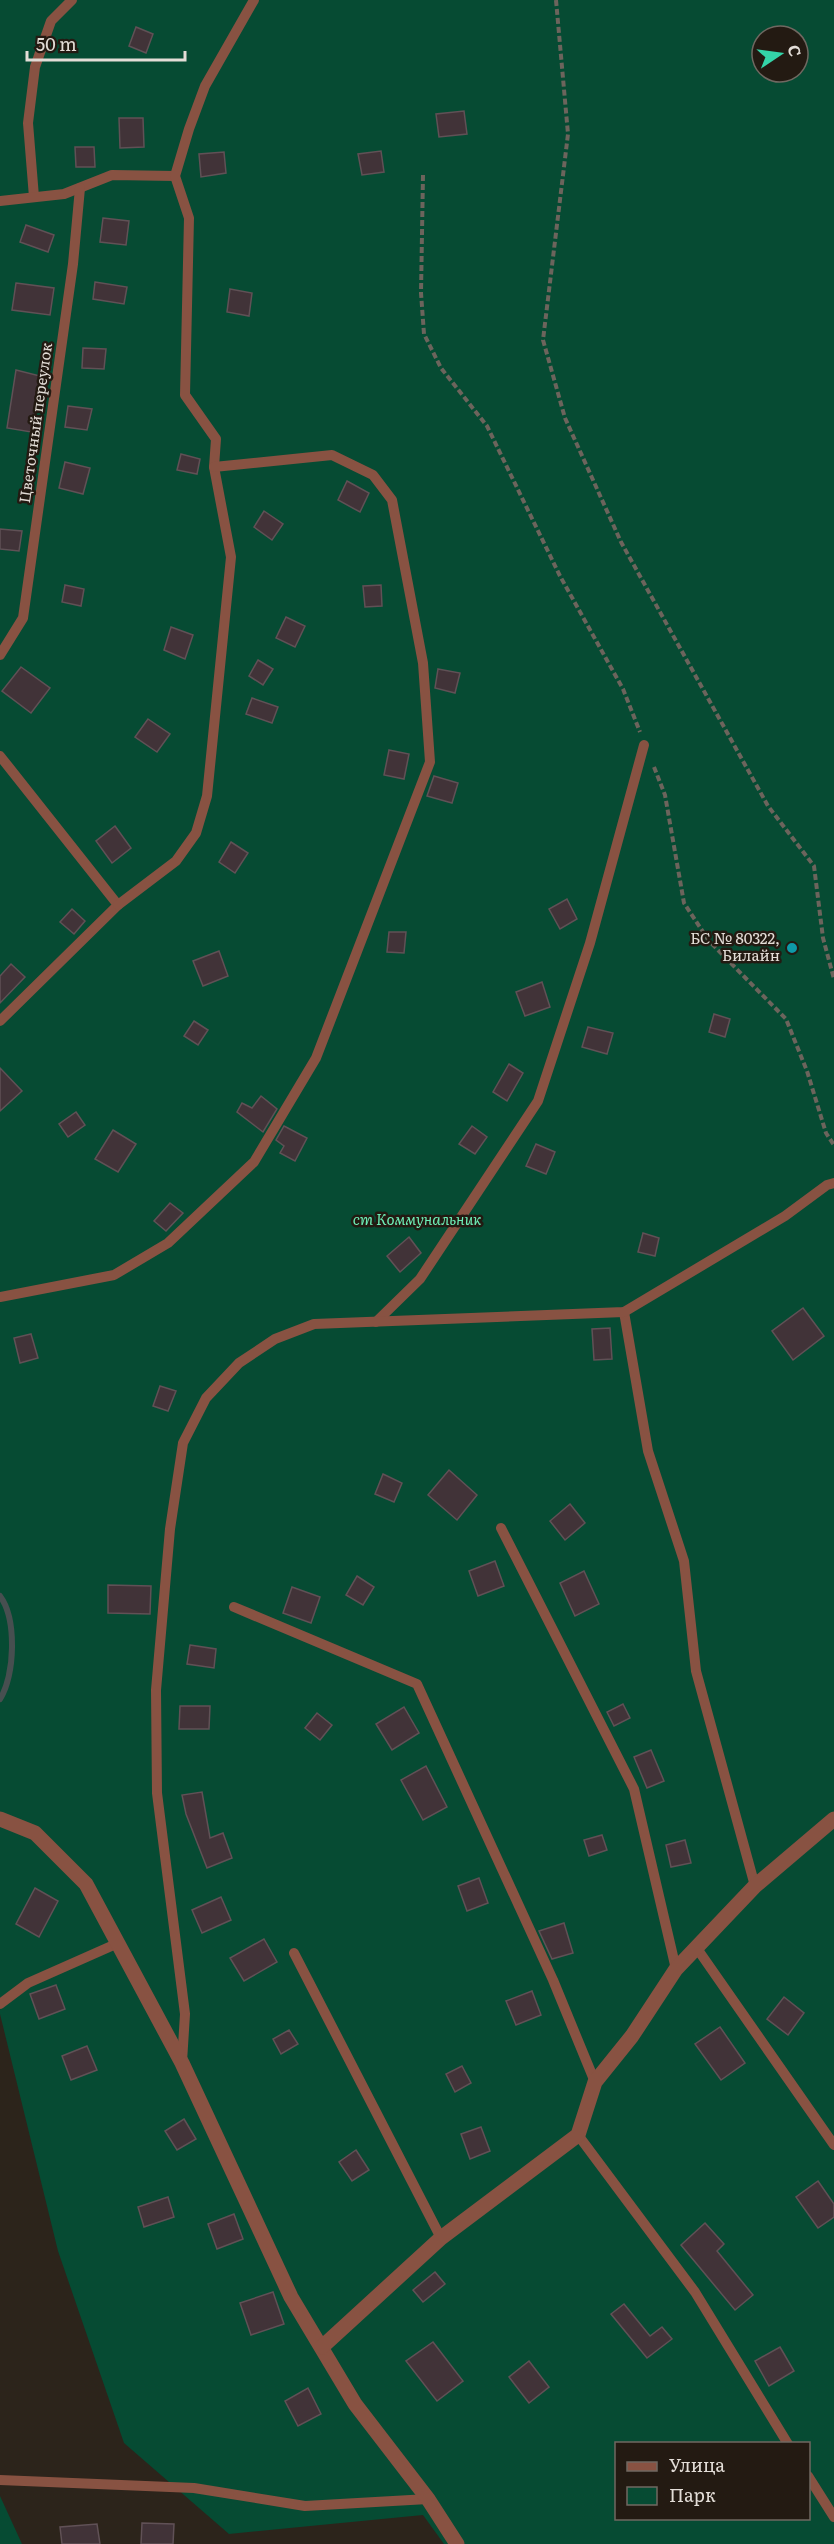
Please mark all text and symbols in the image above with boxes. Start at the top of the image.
scale bar [27,24,184,62]
north arrow [750,24,810,84]
text: 50 m [36,30,77,57]
text: С [783,42,809,59]
street label: Цветочный переулок [12,341,57,504]
place label: БС № 80322, Билайн [690,926,780,966]
marker: БС № 80322, Билайн [785,941,799,955]
park label: ст Коммунальник [353,1207,481,1230]
legend [615,2442,810,2520]
text: Улица [669,2451,725,2478]
text: Парк [669,2481,716,2508]

